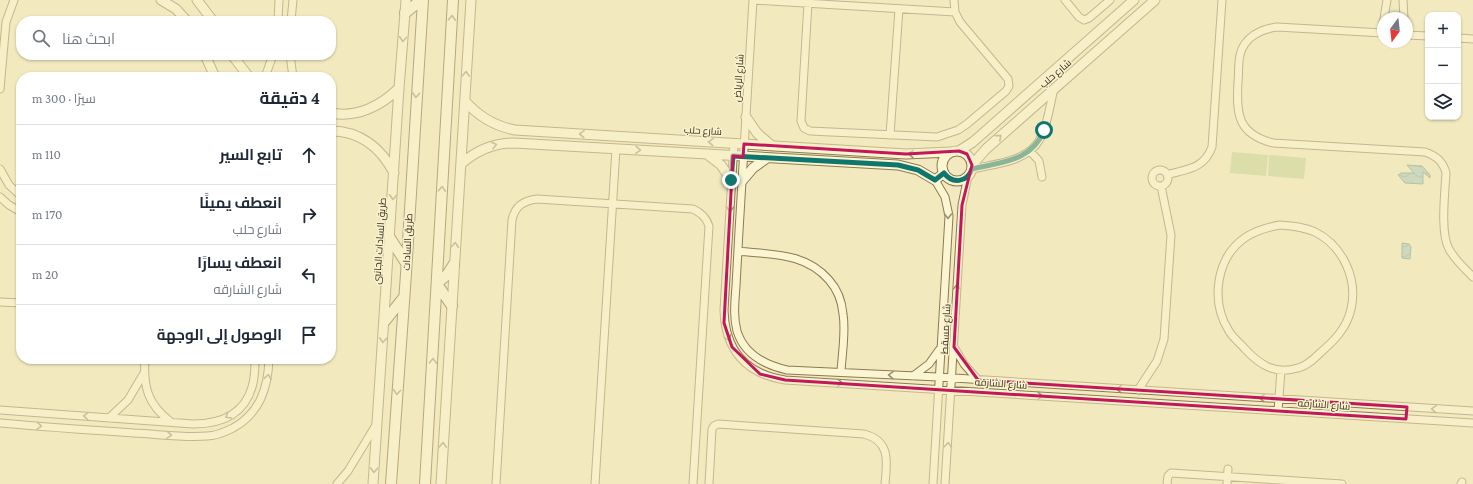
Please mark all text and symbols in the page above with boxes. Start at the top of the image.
north arrow [1377,12,1413,48]
map controls [1425,12,1461,120]
button: + [1425,12,1461,48]
one-way arrow [448,15,457,21]
search box [16,16,336,60]
icon: search [30,27,52,49]
text: ابحث هنا [62,31,115,47]
one-way arrow [399,36,408,42]
button: − [1425,48,1461,84]
street label: شارع الرياض [731,54,747,102]
street label: شارع حلب [1037,57,1074,91]
one-way arrow [462,71,471,77]
button: layers [1425,84,1461,120]
text: 4 دقيقة [259,89,320,108]
text: سيرًا · 300 m [32,91,96,106]
one-way arrow [412,92,421,98]
route start [1035,121,1053,139]
street label: شارع حلب [684,124,722,138]
one-way arrow [579,130,585,139]
one-way arrow [994,134,1002,142]
one-way arrow [708,137,714,146]
one-way arrow [491,141,498,150]
icon: ahead [298,144,320,166]
one-way arrow [635,146,641,155]
text: 110 m [32,147,61,162]
text: تابع السير [219,147,282,163]
one-way arrow [908,149,914,158]
route end [722,171,740,189]
one-way arrow [438,186,447,192]
one-way arrow [388,193,397,200]
text: انعطف يمينًا [199,195,282,211]
street label: طريق السادات الجانبى [371,197,389,285]
icon: right [298,204,320,226]
one-way arrow [725,206,734,212]
text: 170 m [32,207,62,222]
street label: طريق السادات [401,213,415,271]
one-way arrow [944,213,952,219]
text: شارع حلب [233,222,282,237]
one-way arrow [451,242,460,248]
text: انعطف يسارًا [197,255,282,271]
icon: left [298,264,320,286]
text: 20 m [32,267,58,282]
text: شارع الشارقه [213,282,282,297]
one-way arrow [953,284,961,290]
street label: شارع مسقط [939,303,953,355]
icon: arrive [298,324,320,346]
text: الوصول إلى الوجهة [157,327,282,343]
one-way arrow [724,335,732,342]
one-way arrow [379,337,388,343]
one-way arrow [428,358,437,364]
one-way arrow [888,371,894,379]
one-way arrow [263,374,272,380]
street label: شارع الشارقه [974,376,1028,392]
one-way arrow [837,379,843,388]
one-way arrow [1116,385,1122,394]
one-way arrow [393,389,402,395]
one-way arrow [1037,391,1043,400]
one-way arrow [1259,393,1265,402]
street label: شارع الشارقه [1297,397,1351,413]
one-way arrow [1431,404,1437,413]
one-way arrow [83,412,89,421]
one-way arrow [225,412,232,419]
one-way arrow [36,422,42,431]
one-way arrow [166,431,172,440]
one-way arrow [439,442,448,448]
one-way arrow [943,442,952,448]
one-way arrow [370,467,378,473]

